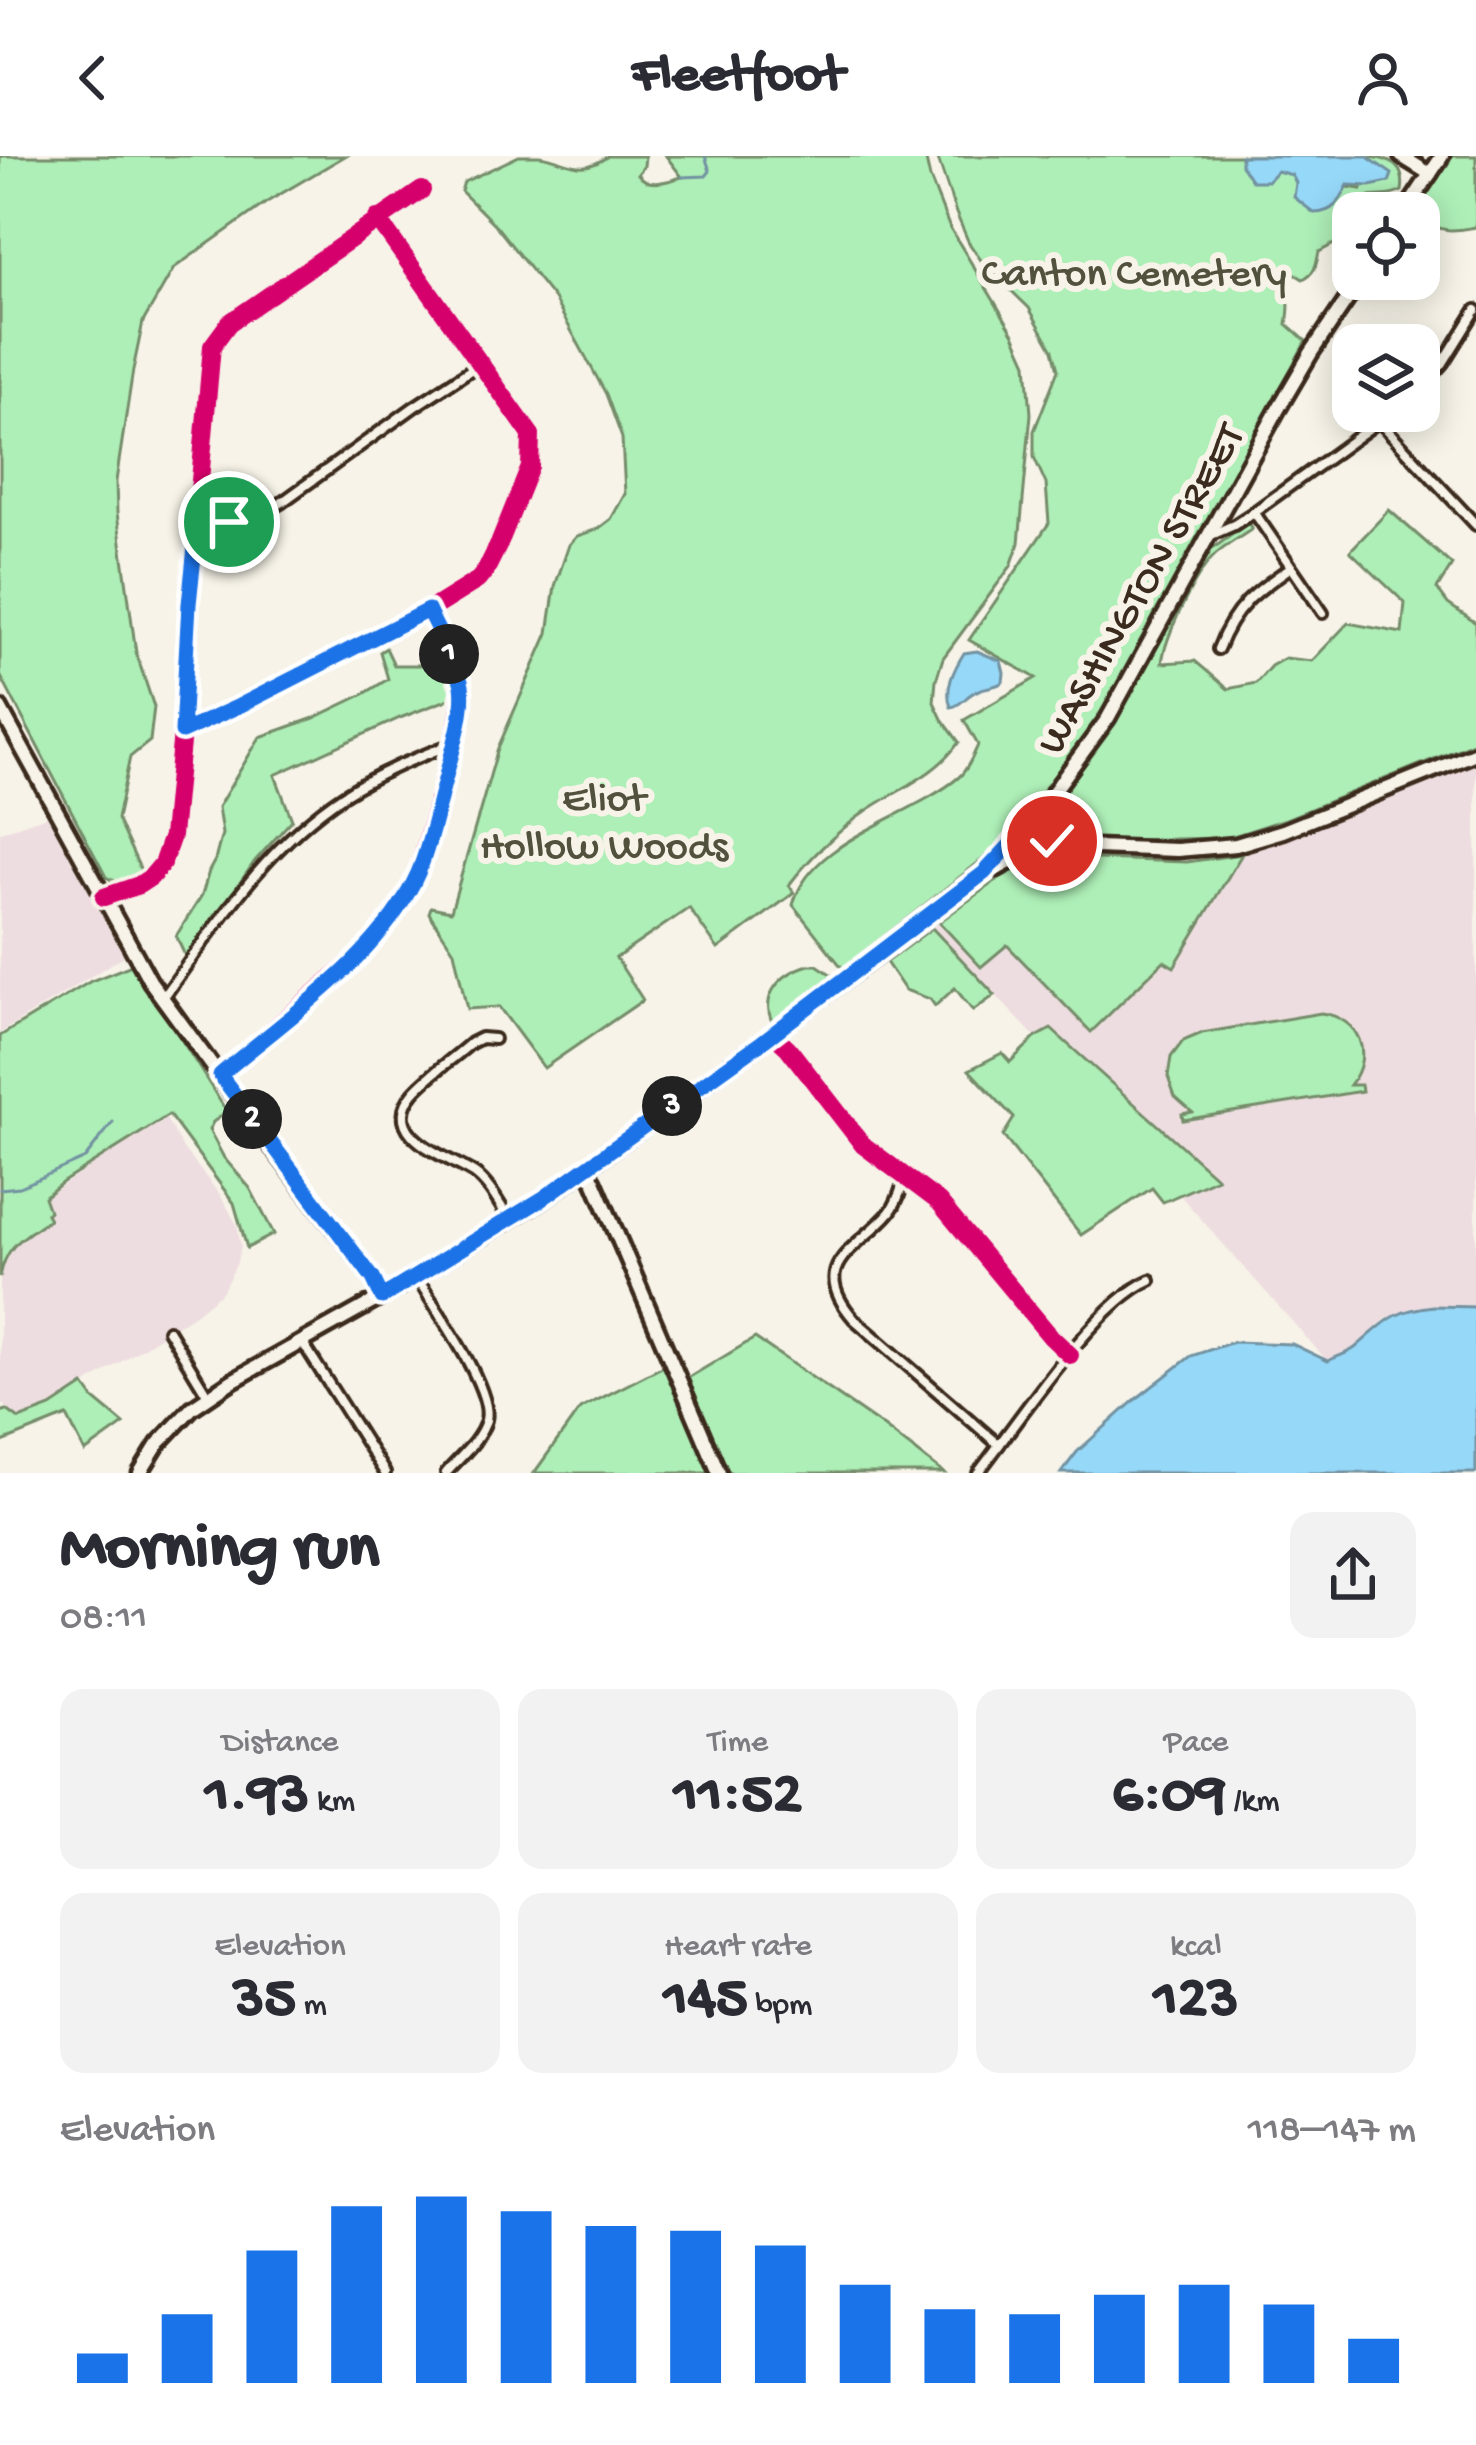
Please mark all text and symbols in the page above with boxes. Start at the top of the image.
icon: back [60,45,126,111]
icon: person [1350,45,1416,111]
text: Fleetfoot [632,46,844,110]
map controls [1332,192,1440,432]
button: locate [1332,192,1440,300]
park label: Canton Cemetery [981,252,1287,301]
button: layers [1332,324,1440,432]
street label: WASHINGTON STREET [1029,415,1259,764]
pin [178,471,280,573]
icon: arrive [196,489,262,555]
pin: 1 [419,624,479,684]
text: 1 [442,635,456,673]
park label: Eliot Hollow Woods [480,777,730,874]
pin [1001,790,1103,892]
icon: check [1019,808,1085,874]
pin: 3 [642,1076,702,1136]
text: 3 [663,1087,681,1125]
pin: 2 [222,1089,282,1149]
text: 2 [244,1100,260,1138]
button: share [1290,1512,1416,1638]
text: Morning run [60,1513,379,1591]
text: 08:11 [60,1597,147,1643]
text: Distance [222,1725,338,1763]
text: Time [708,1725,768,1763]
text: Pace [1164,1725,1228,1763]
text: 1.93 [205,1763,309,1833]
text: 11:52 [674,1763,802,1833]
text: 6:09 [1112,1763,1226,1833]
text: km [309,1784,355,1822]
text: /km [1226,1784,1280,1822]
text: Elevation [214,1929,346,1967]
text: Heart rate [664,1929,812,1967]
text: kcal [1170,1929,1222,1967]
text: 35 [233,1967,296,2037]
text: 145 [663,1967,748,2037]
text: 123 [1154,1967,1238,2037]
text: m [296,1988,327,2026]
text: bpm [748,1988,813,2026]
text: Elevation [60,2109,215,2155]
text: 118–147 m [1248,2109,1416,2155]

